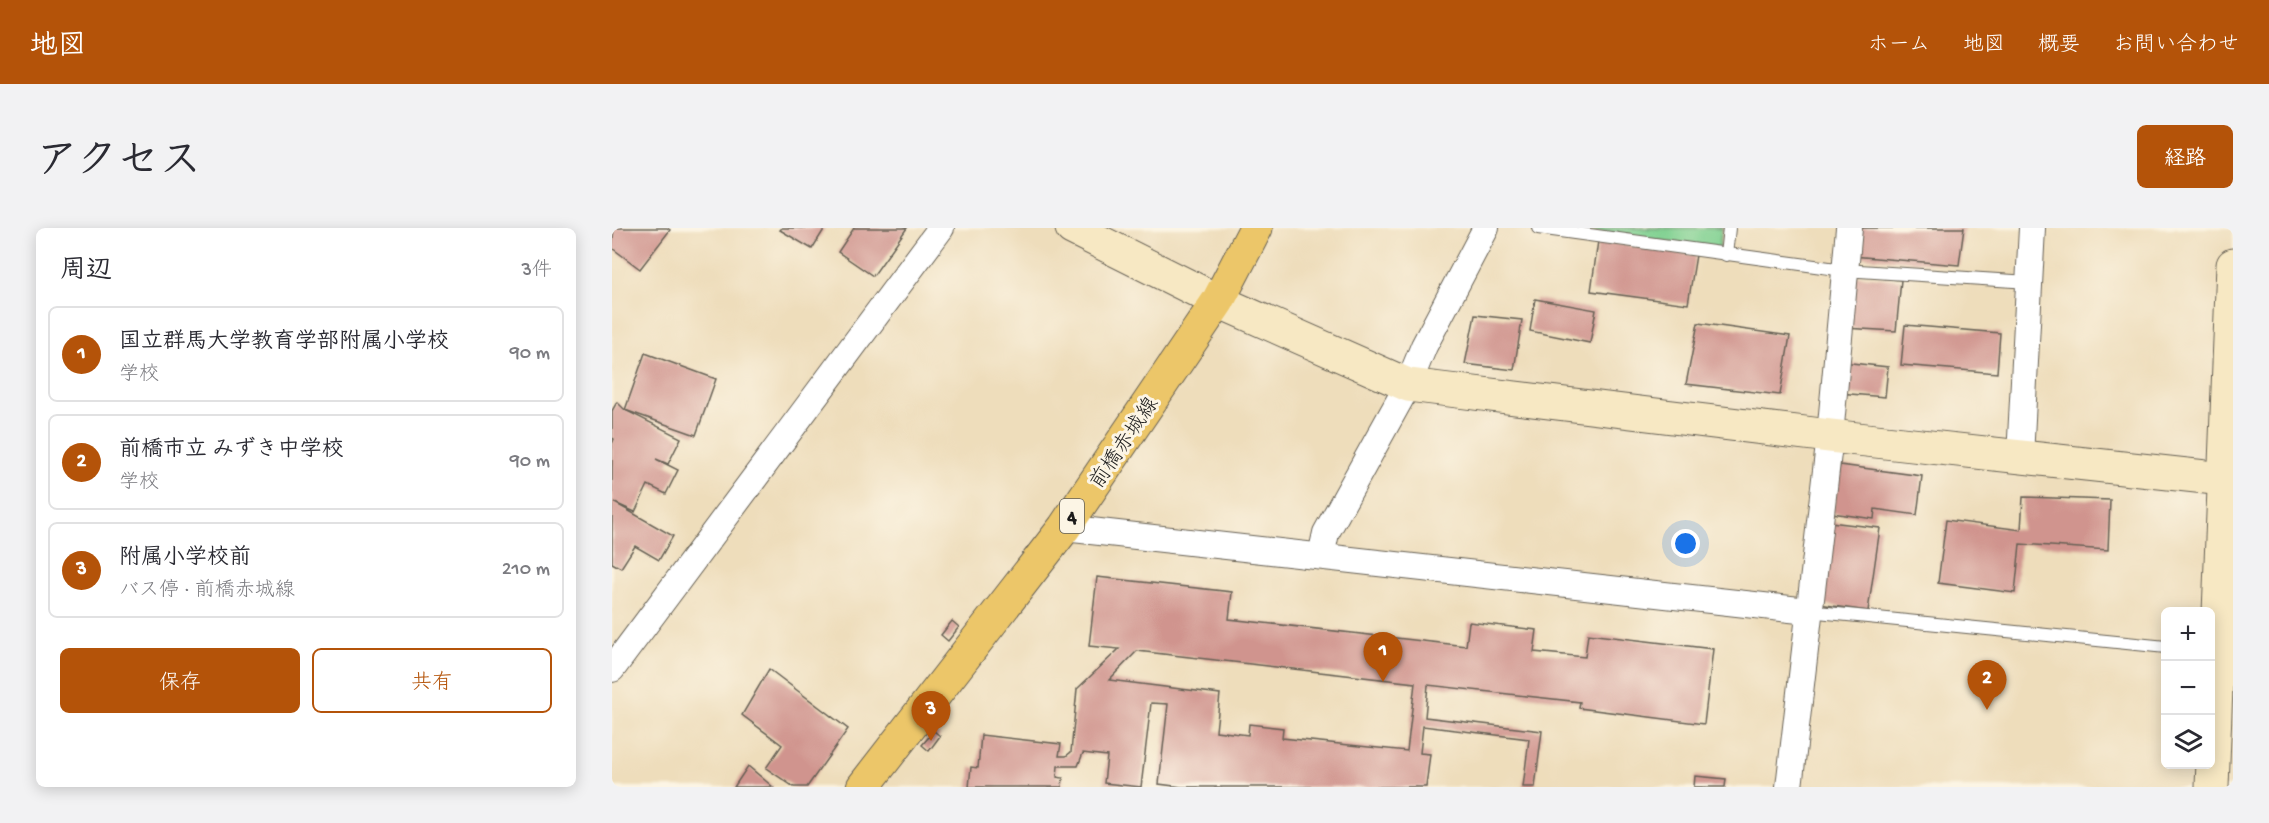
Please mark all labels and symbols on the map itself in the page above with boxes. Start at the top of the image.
street label: 前橋赤城線 [1085,393,1166,494]
road number: 4 [1060,499,1084,533]
your location [1671,529,1700,558]
pin: 1 [1364,632,1402,682]
pin: 2 [1968,660,2006,710]
pin: 3 [912,692,950,741]

